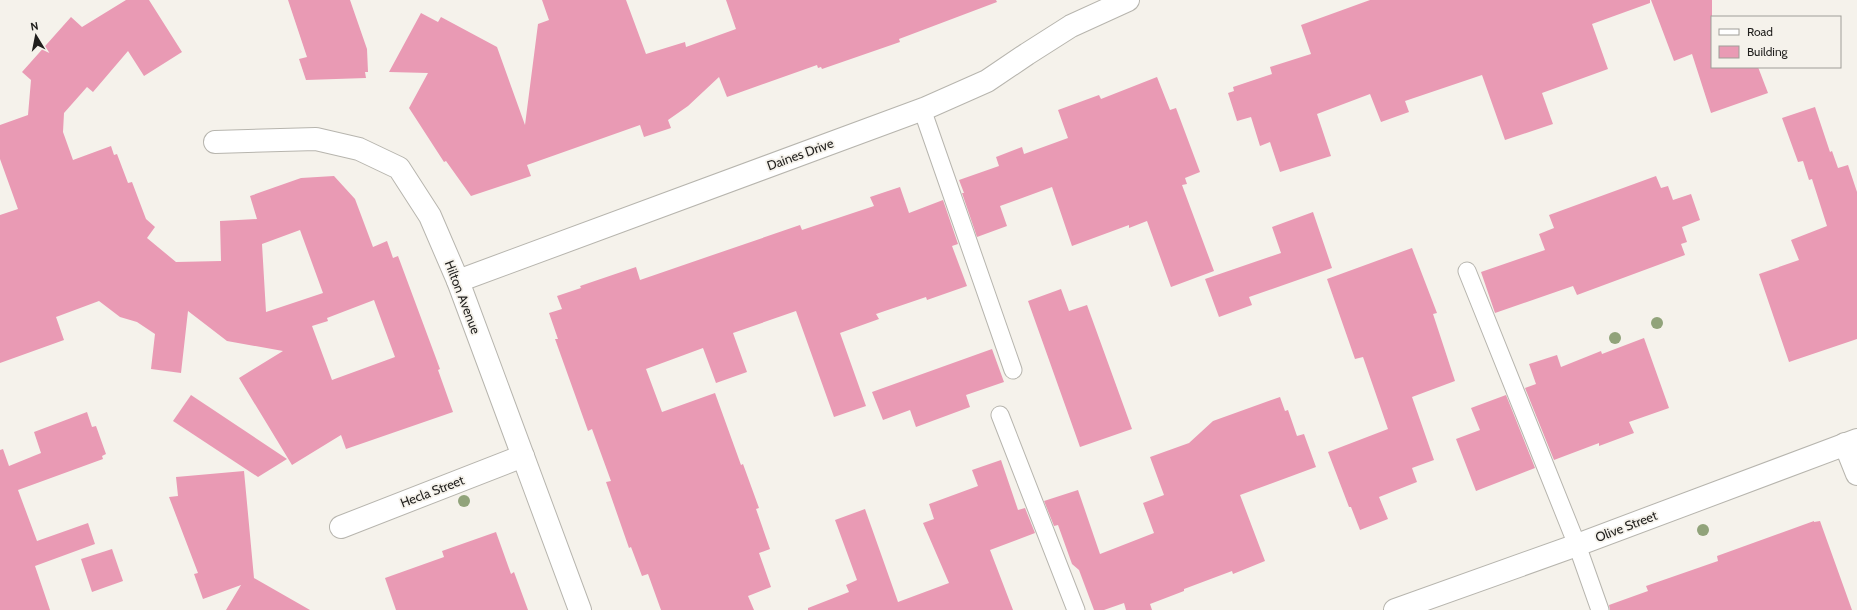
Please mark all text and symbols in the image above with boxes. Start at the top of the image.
north arrow [16,16,56,56]
legend [1711,16,1841,68]
text: N [29,19,39,34]
text: Road [1747,24,1773,39]
text: Building [1747,44,1789,59]
street label: Daines Drive [764,134,836,173]
street label: Hilton Avenue [442,258,485,336]
street label: Hecla Street [398,471,467,511]
street label: Olive Street [1593,507,1660,545]

